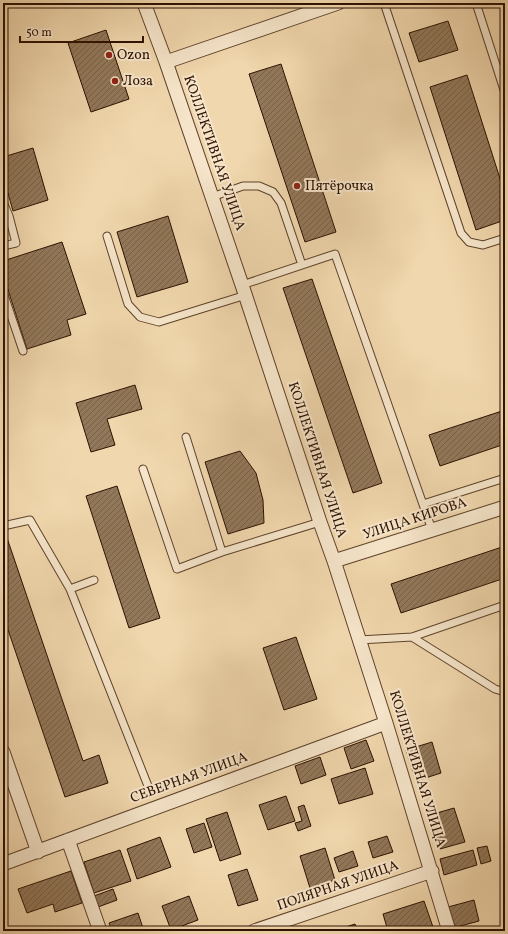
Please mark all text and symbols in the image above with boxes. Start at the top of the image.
scale bar [20,18,143,44]
text: 50 m [26,25,52,41]
place label: Ozon [117,46,150,65]
marker: Ozon [104,50,114,60]
place label: Лоза [123,72,153,91]
street label: КОЛЛЕКТИВНАЯ УЛИЦА [178,73,250,233]
marker: Лоза [110,76,120,86]
place label: Пятёрочка [305,177,374,196]
marker: Пятёрочка [292,181,302,191]
street label: КОЛЛЕКТИВНАЯ УЛИЦА [283,379,351,541]
street label: УЛИЦА КИРОВА [361,493,469,545]
street label: КОЛЛЕКТИВНАЯ УЛИЦА [384,688,450,850]
street label: СЕВЕРНАЯ УЛИЦА [128,748,250,808]
street label: ПОЛЯРНАЯ УЛИЦА [275,856,402,916]

